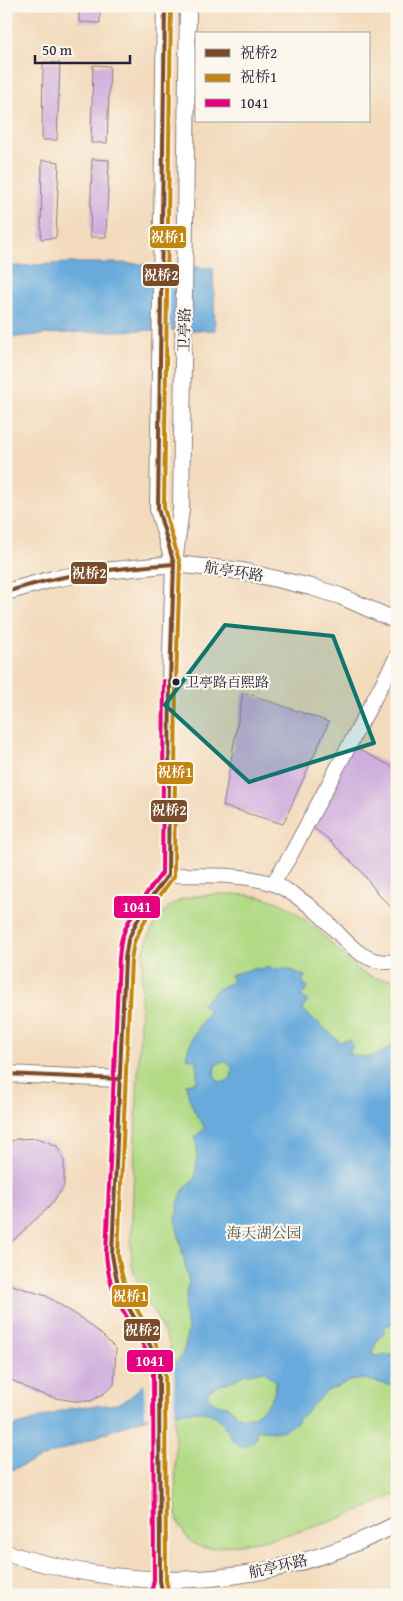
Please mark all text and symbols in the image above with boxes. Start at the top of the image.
scale bar [35,32,130,64]
legend [195,32,370,122]
text: 50 m [42,39,73,60]
text: 祝桥2 [240,42,277,63]
text: 祝桥1 [240,66,277,87]
text: 1041 [240,92,269,113]
line badge: 祝桥1 [149,225,187,249]
text: 祝桥1 [150,227,186,247]
line badge: 祝桥2 [142,263,180,287]
text: 祝桥2 [143,265,179,285]
street label: 卫亭路 [173,307,195,353]
street label: 航亭环路 [203,556,265,586]
line badge: 祝桥2 [70,561,108,585]
text: 祝桥2 [71,563,107,583]
place label: 卫亭路百熙路 [185,672,269,692]
marker: 卫亭路百熙路 [171,677,181,687]
line badge: 祝桥1 [156,761,194,785]
text: 祝桥1 [157,762,193,782]
line badge: 祝桥2 [150,799,188,823]
text: 祝桥2 [151,800,187,820]
line badge: 1041 [113,895,161,919]
text: 1041 [122,897,152,917]
park label: 海天湖公园 [226,1222,302,1243]
line badge: 祝桥1 [111,1284,149,1308]
text: 祝桥1 [112,1286,148,1306]
line badge: 祝桥2 [123,1318,161,1342]
text: 祝桥2 [124,1320,160,1340]
line badge: 1041 [126,1349,174,1373]
text: 1041 [135,1351,165,1371]
street label: 航亭环路 [246,1549,310,1583]

